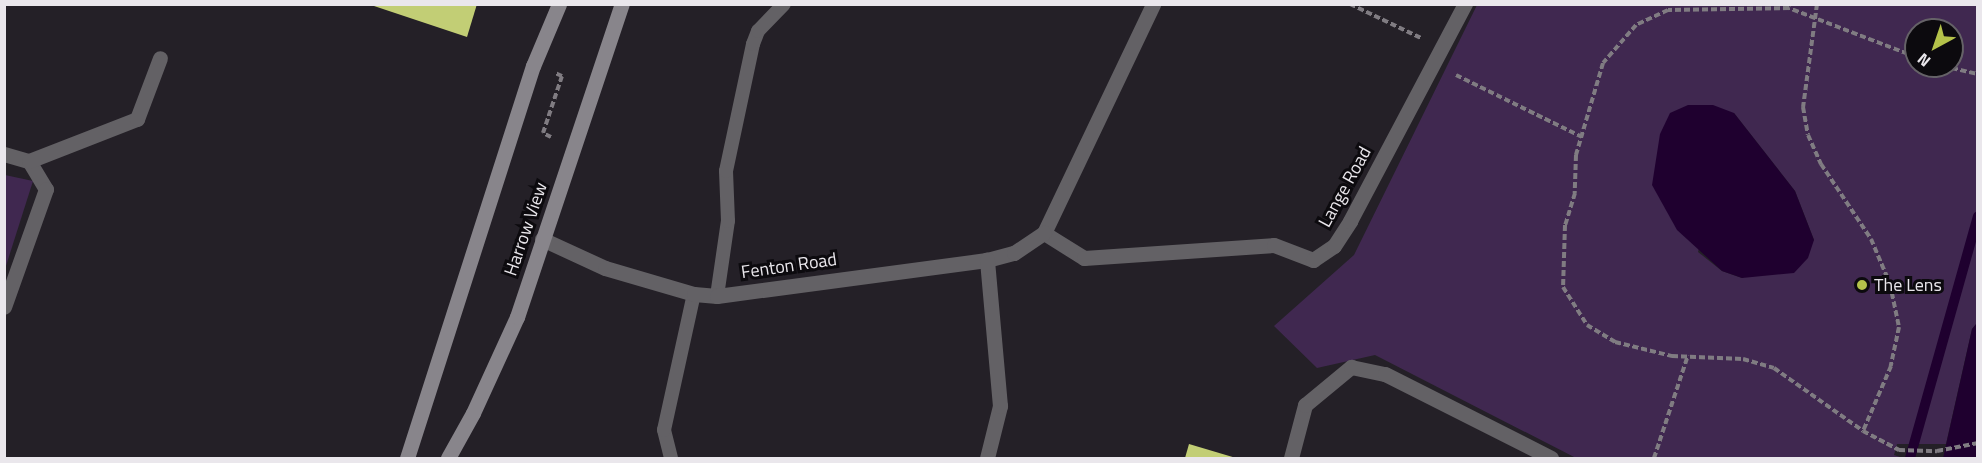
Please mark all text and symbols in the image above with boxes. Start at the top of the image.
north arrow [1904,18,1964,78]
text: N [1912,47,1936,73]
street label: Lange Road [1314,143,1376,231]
street label: Harrow View [500,179,552,279]
street label: Fenton Road [740,249,838,283]
place label: The Lens [1874,274,1942,296]
marker: The Lens [1855,278,1869,292]

